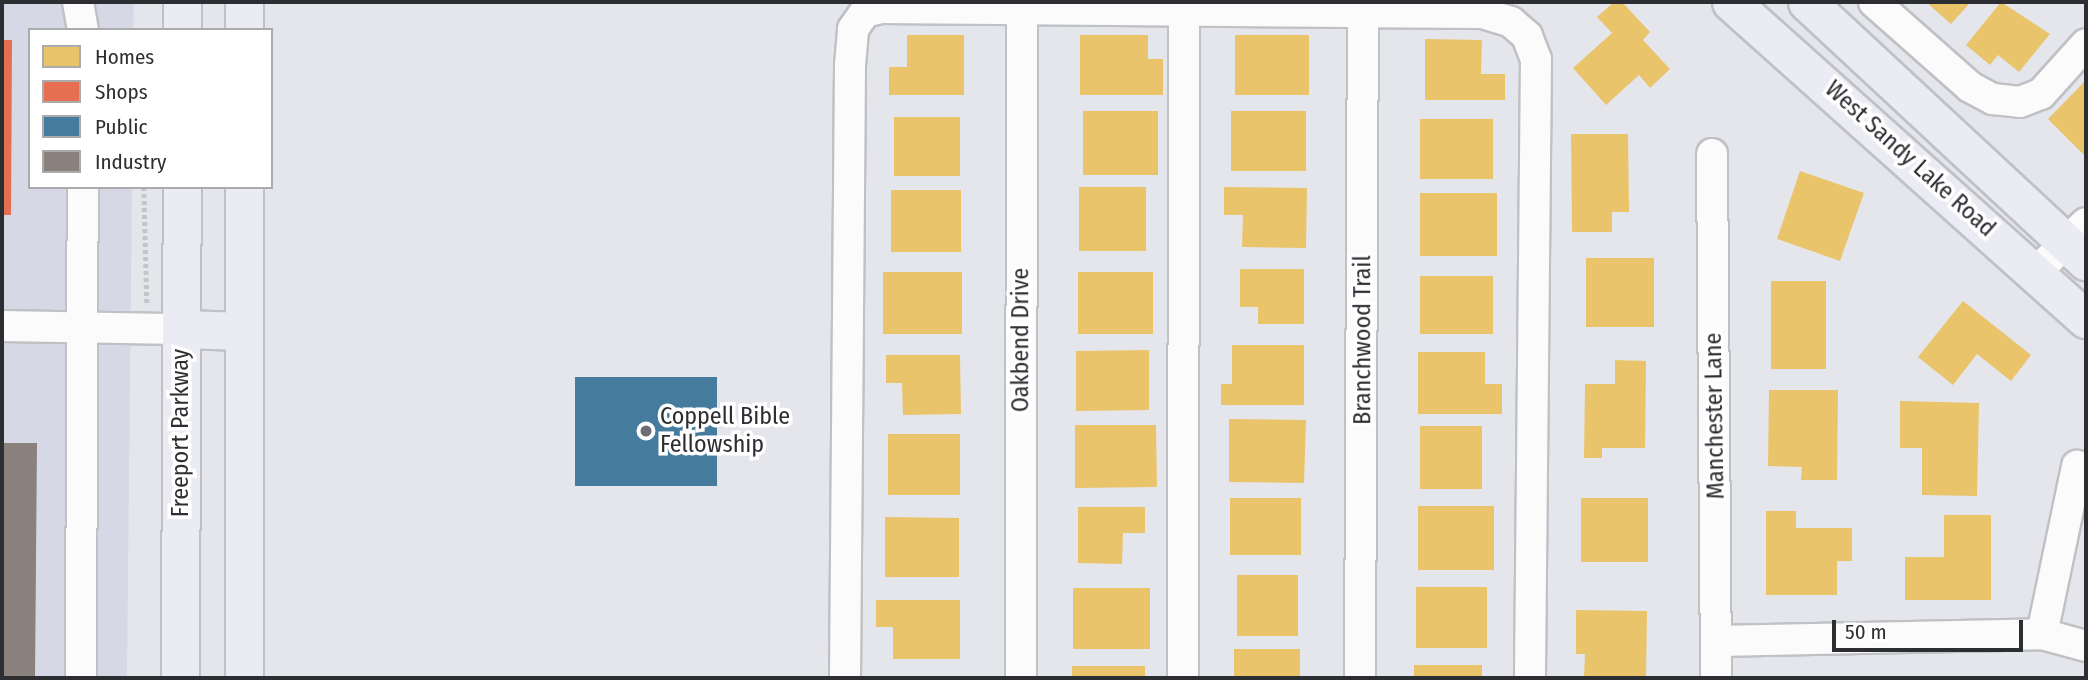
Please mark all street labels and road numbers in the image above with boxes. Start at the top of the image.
street label: West Sandy Lake Road [1819,75,2001,243]
street label: Branchwood Trail [1349,255,1377,425]
street label: Oakbend Drive [1007,268,1035,412]
street label: Manchester Lane [1699,332,1731,500]
street label: Freeport Parkway [167,349,195,517]

